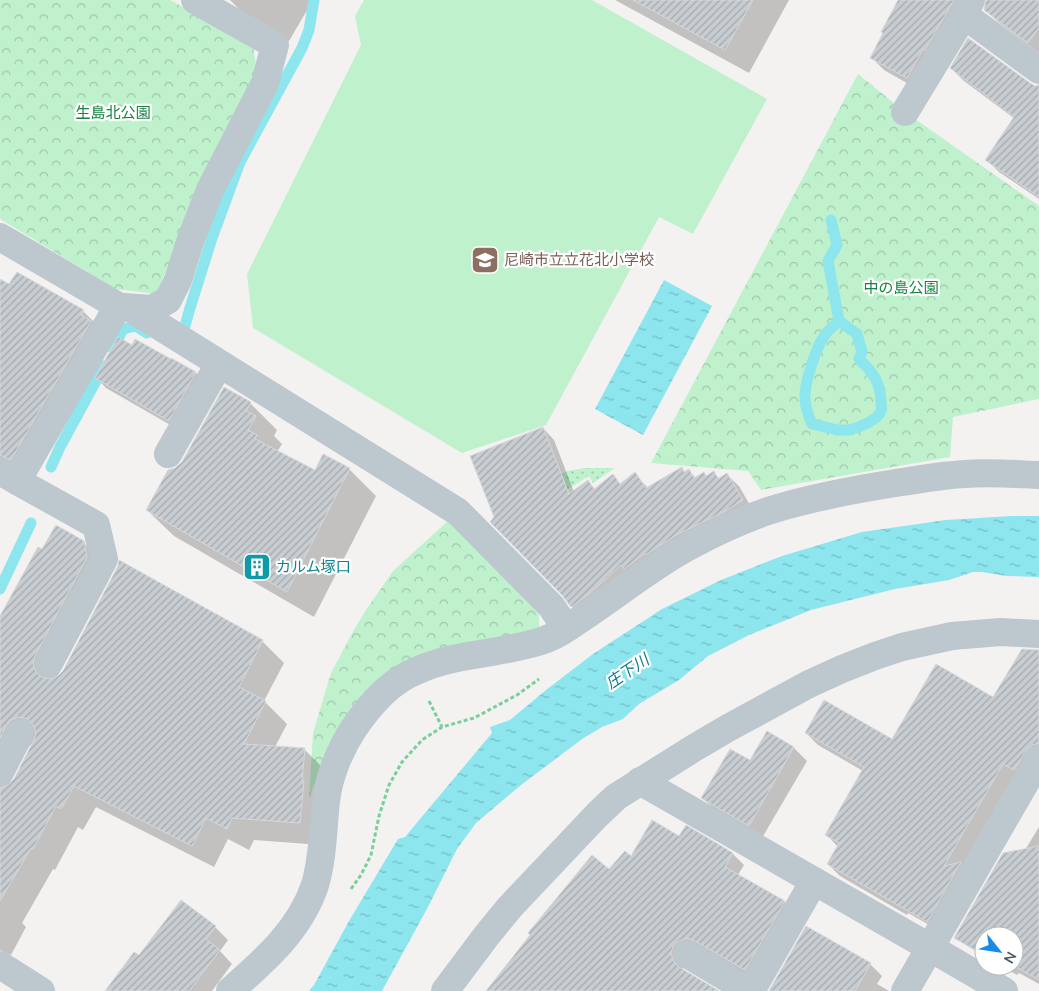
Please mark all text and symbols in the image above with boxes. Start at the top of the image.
park label: 生島北公園 [75,103,151,122]
school or university icon: 尼崎市立立花北小学校 [470,245,500,275]
place label: 尼崎市立立花北小学校 [504,250,654,269]
park label: 中の島公園 [863,278,939,297]
building icon: カルム塚口 [242,552,272,582]
place label: カルム塚口 [276,557,351,576]
water label: 庄下川 [602,648,654,693]
north arrow [974,926,1024,976]
text: N [1000,948,1021,967]

